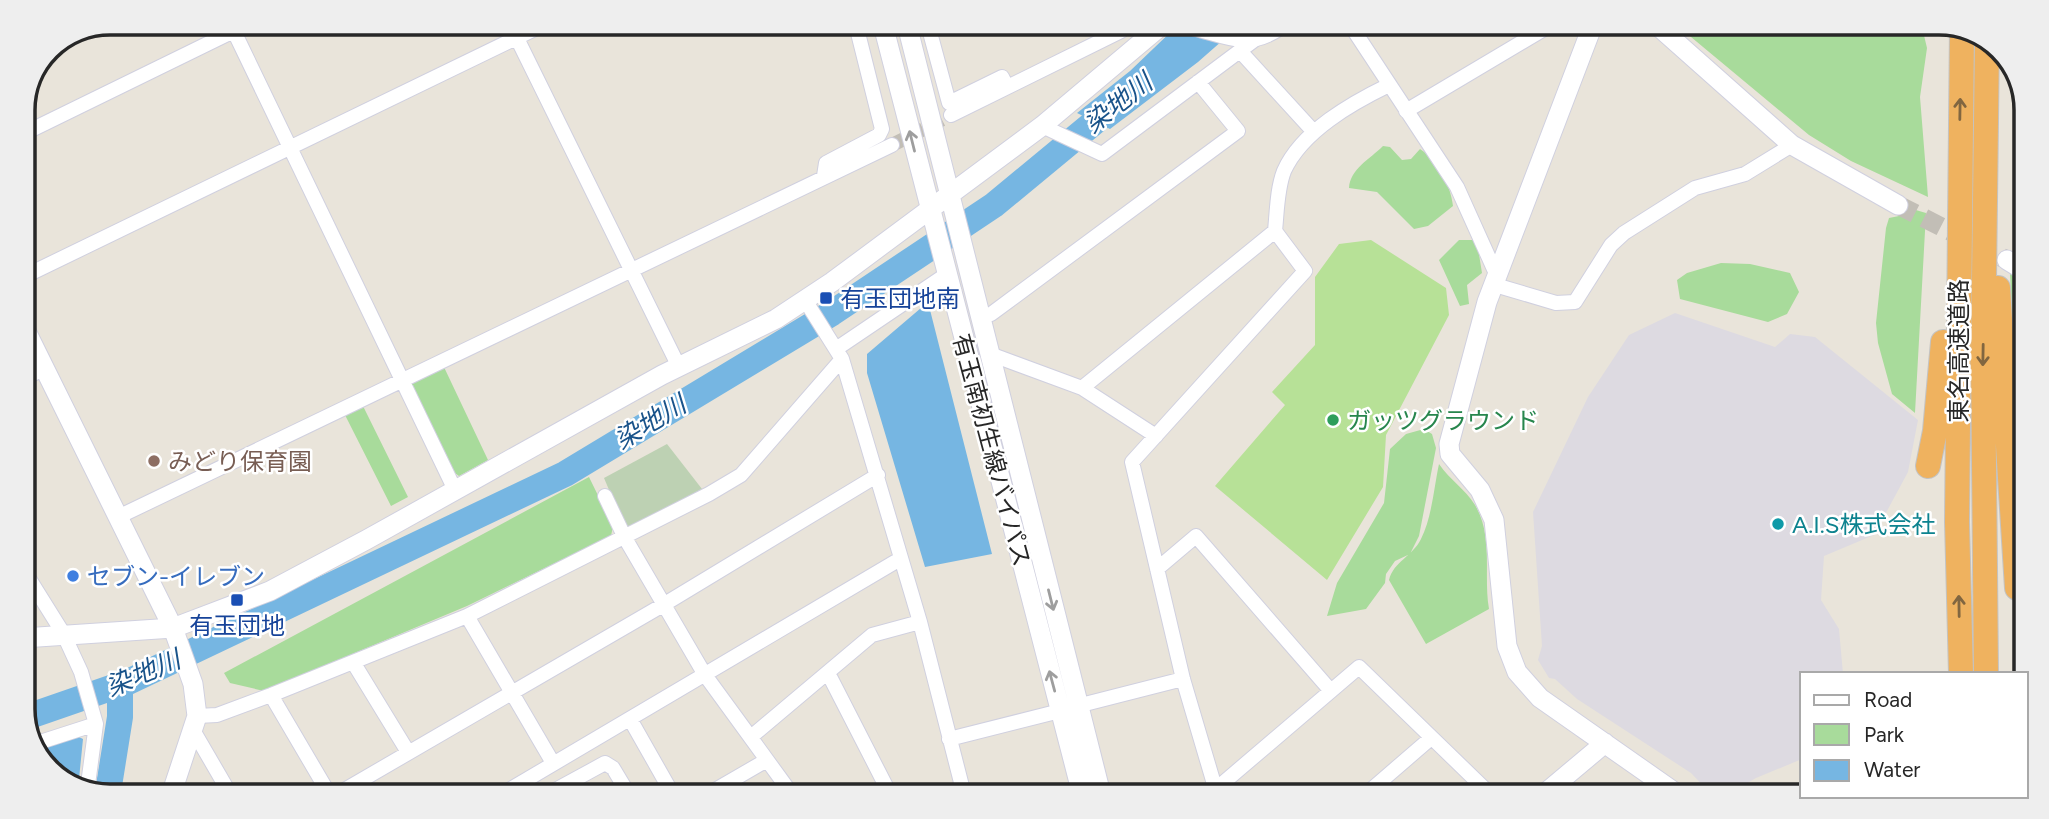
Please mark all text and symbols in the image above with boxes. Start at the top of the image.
water label: 染地川 [1077,65,1161,140]
one-way arrow [1953,97,1967,120]
one-way arrow [905,131,918,153]
street label: 東名高速道路 [1944,279,1973,423]
place label: 有玉団地南 [840,284,960,313]
marker: 有玉団地南 [818,290,834,306]
street label: 有玉南初生線バイパス [947,331,1037,569]
one-way arrow [1976,343,1990,366]
water label: 染地川 [608,387,694,456]
place label: ガッツグラウンド [1347,406,1539,435]
marker: ガッツグラウンド [1325,412,1341,428]
place label: みどり保育園 [168,447,312,476]
marker: みどり保育園 [146,453,162,469]
place label: A.I.S株式会社 [1792,510,1935,539]
marker: A.I.S株式会社 [1770,516,1786,532]
place label: セブン-イレブン [87,562,265,591]
marker: セブン-イレブン [65,568,81,584]
one-way arrow [1045,588,1058,611]
marker: 有玉団地 [229,592,245,608]
one-way arrow [1952,594,1966,617]
place label: 有玉団地 [189,611,285,640]
water label: 染地川 [101,642,188,703]
one-way arrow [1045,670,1058,692]
legend [1800,672,2028,798]
text: Road [1864,687,1912,712]
text: Park [1864,722,1905,747]
text: Water [1864,757,1920,782]

